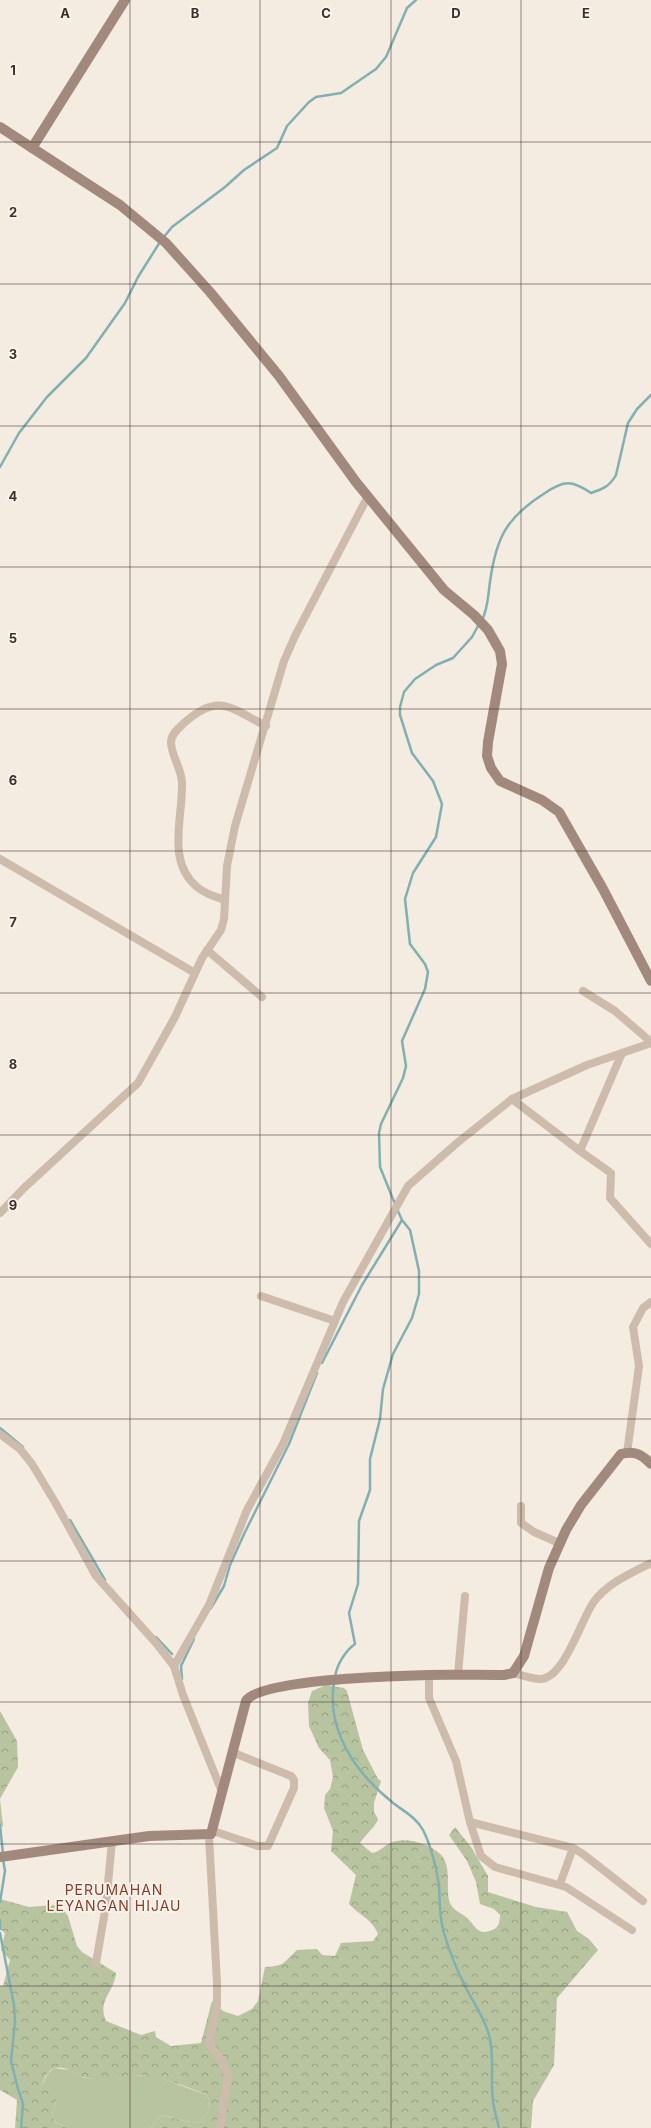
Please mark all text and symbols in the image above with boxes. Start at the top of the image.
text: A [60,5,70,21]
text: B [191,5,200,21]
text: C [321,5,331,21]
text: D [451,5,461,21]
text: E [582,5,590,21]
text: 1 [10,62,16,78]
text: 2 [9,204,17,220]
text: 3 [9,346,17,362]
text: 4 [9,488,18,504]
text: 5 [9,630,17,646]
text: 6 [9,772,17,788]
text: 7 [9,914,17,930]
text: 8 [9,1056,17,1072]
text: 9 [9,1197,17,1213]
district label: PERUMAHAN LEYANGAN HIJAU [47,1881,181,1914]

